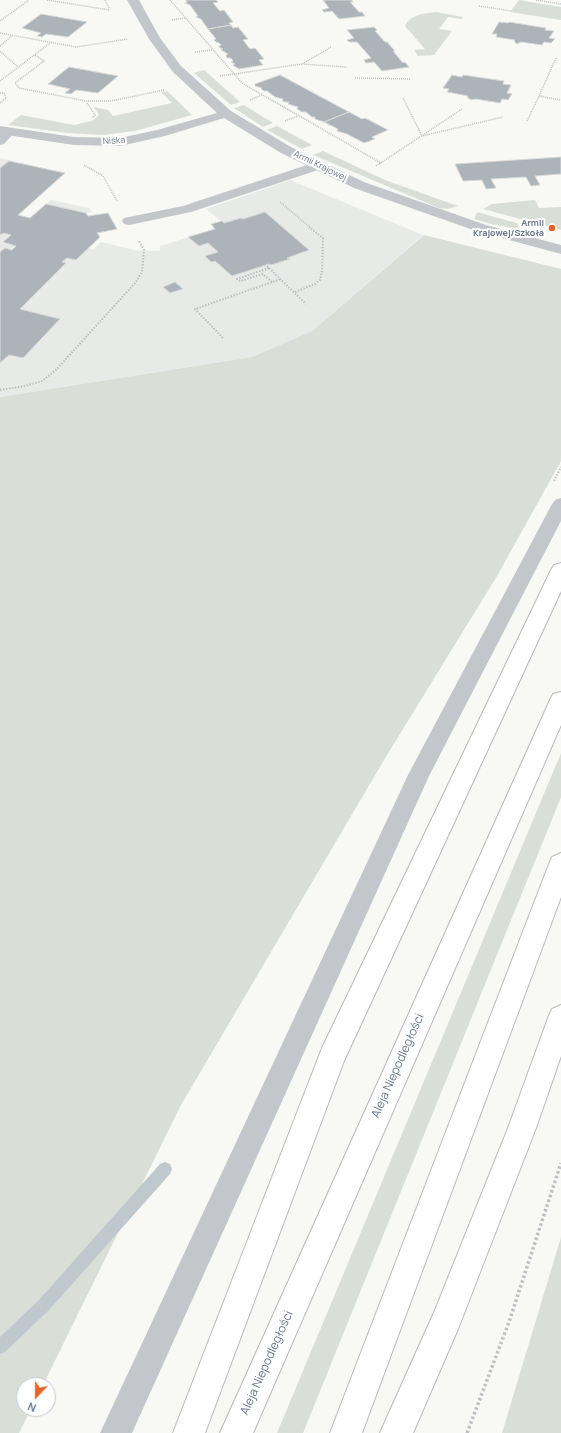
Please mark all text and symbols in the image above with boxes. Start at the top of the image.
street label: Niska [102,135,126,147]
street label: Armii Krajowej [292,149,348,183]
place label: Armii Krajowej/Szkoła [473,218,544,239]
marker: Armii Krajowej/Szkoła [547,223,557,233]
street label: Aleja Niepodległości [369,1012,427,1120]
street label: Aleja Niepodległości [238,1309,296,1417]
north arrow [16,1377,56,1417]
text: N [25,1399,38,1416]

